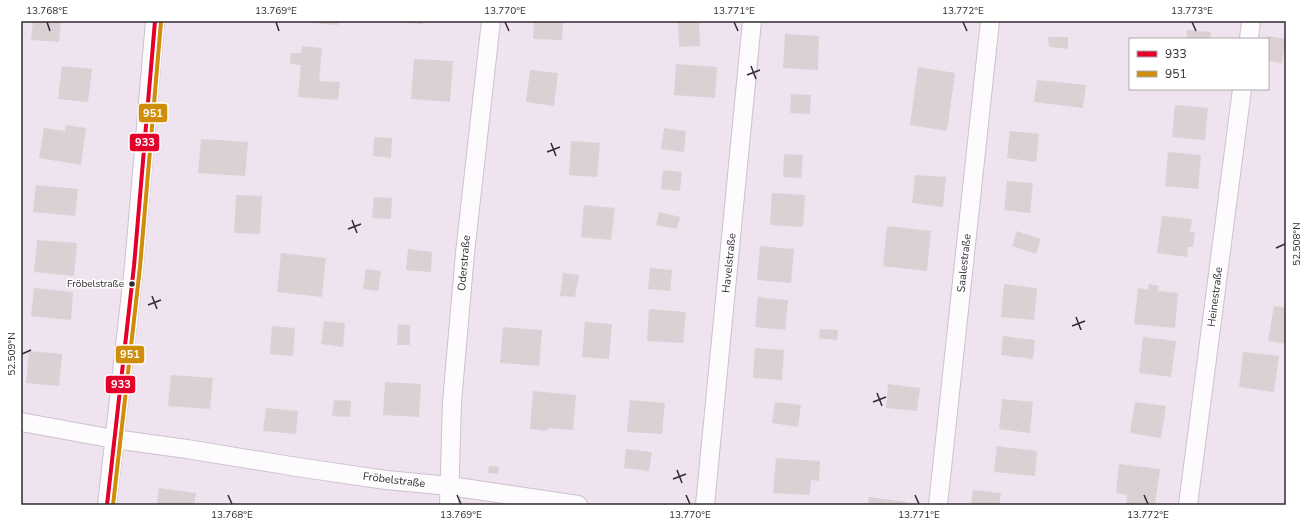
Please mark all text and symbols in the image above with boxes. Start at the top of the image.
text: 13.768°E [26,4,68,18]
text: 13.769°E [255,4,297,18]
text: 13.770°E [484,4,526,18]
text: 13.771°E [713,4,755,18]
text: 13.772°E [942,4,984,18]
text: 13.773°E [1171,4,1213,18]
legend [1129,38,1269,90]
text: 933 [1165,46,1187,62]
text: 951 [1165,66,1187,82]
line badge: 951 [138,103,168,123]
text: 951 [143,106,163,121]
line badge: 933 [129,133,160,152]
text: 933 [135,135,155,150]
text: 52.508°N [1290,222,1304,266]
street label: Havelstraße [718,232,740,294]
street label: Saalestraße [953,233,975,293]
street label: Oderstraße [454,234,474,292]
street label: Heinestraße [1204,266,1226,328]
place label: Fröbelstraße [67,277,124,291]
marker: Fröbelstraße [127,279,137,289]
text: 52.509°N [5,332,19,376]
line badge: 951 [115,345,145,364]
text: 951 [120,347,140,362]
line badge: 933 [105,375,136,394]
text: 933 [111,377,131,392]
street label: Fröbelstraße [362,469,426,491]
text: 13.768°E [211,508,253,522]
text: 13.769°E [440,508,482,522]
text: 13.770°E [669,508,711,522]
text: 13.771°E [898,508,940,522]
text: 13.772°E [1127,508,1169,522]

